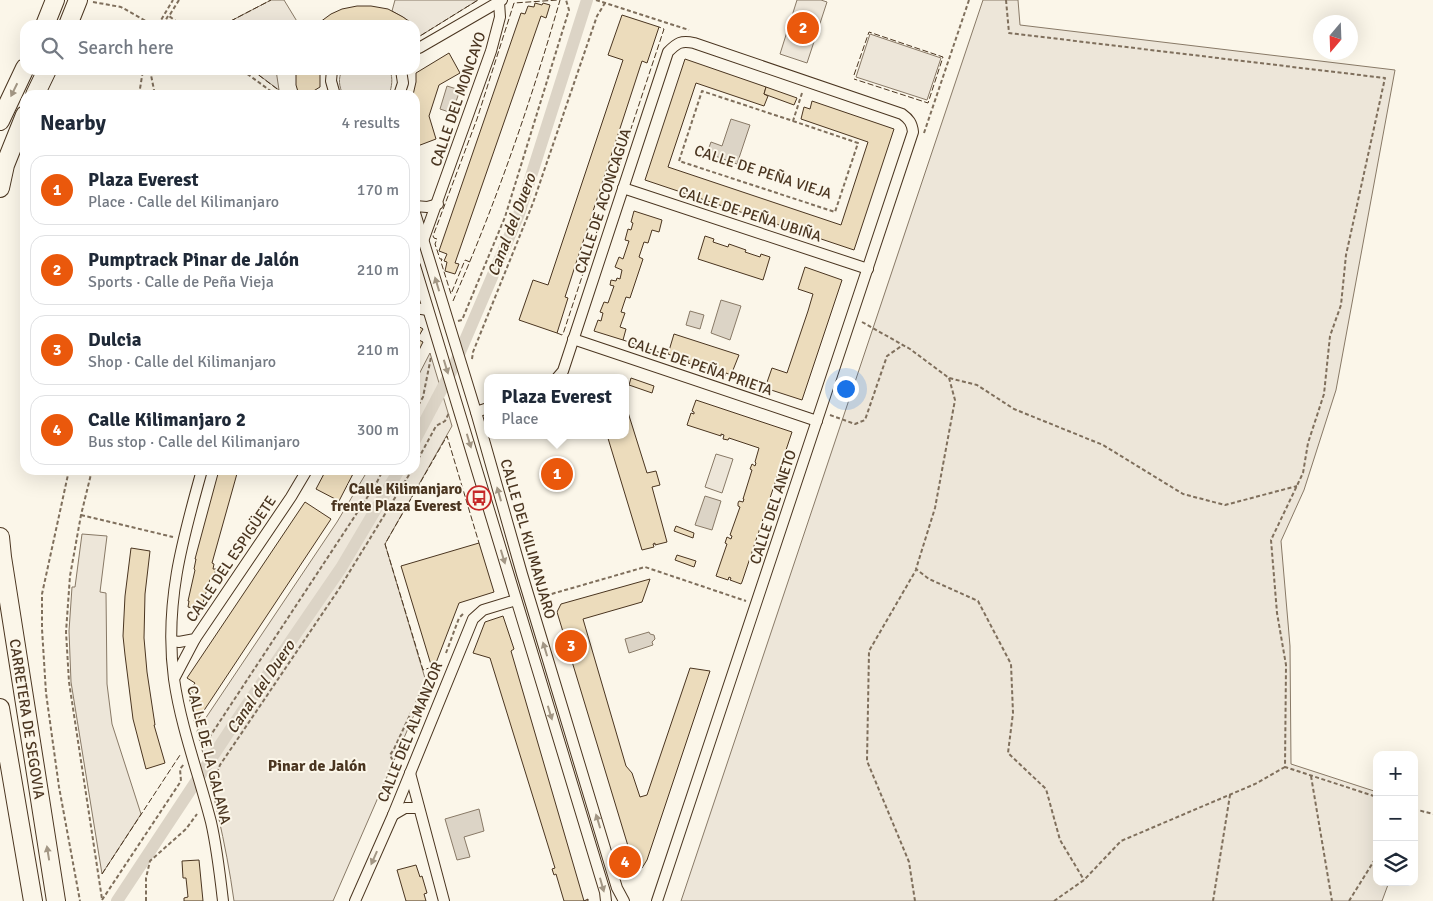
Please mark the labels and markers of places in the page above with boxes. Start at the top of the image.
pin: 2 [787,9,819,47]
pin: 1 [541,455,573,493]
place label: Calle Kilimanjaro frente Plaza Everest [330,480,462,515]
bus stop icon: Calle Kilimanjaro frente Plaza Everest [466,485,492,511]
pin: 3 [555,627,587,665]
pin: 4 [609,843,641,881]

